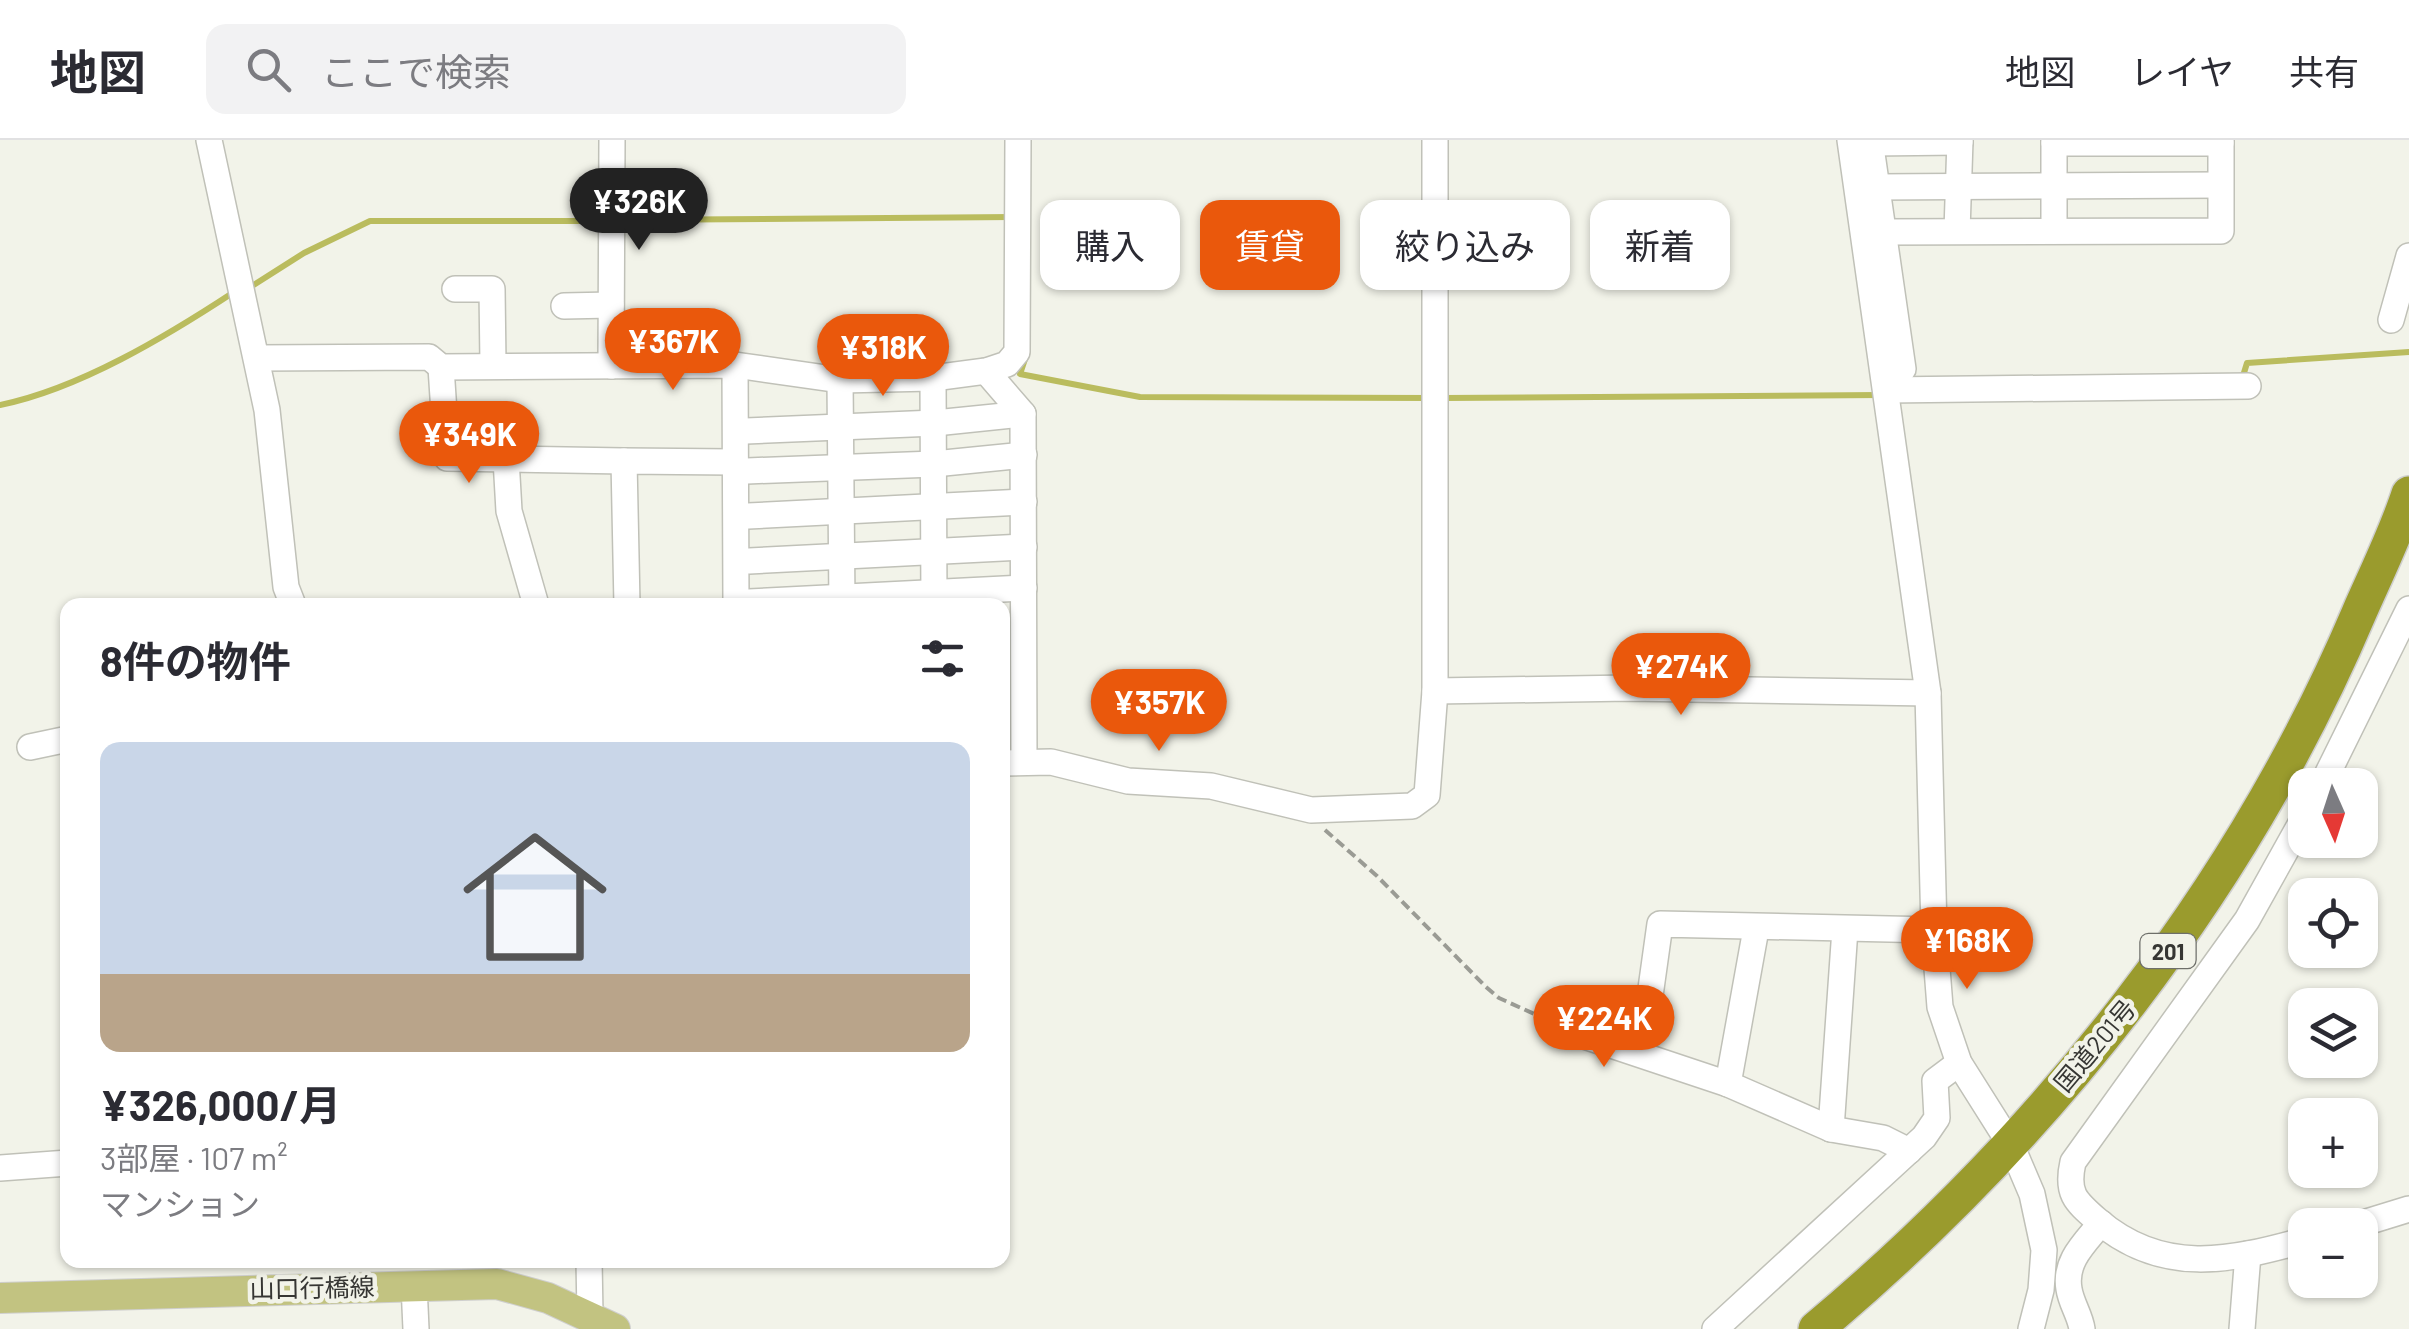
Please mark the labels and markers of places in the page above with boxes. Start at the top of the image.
pin: ¥326K [569,168,709,253]
pin: ¥367K [603,308,743,393]
pin: ¥318K [813,314,953,399]
pin: ¥349K [399,401,539,486]
pin: ¥274K [1611,633,1751,718]
pin: ¥357K [1089,669,1229,754]
pin: ¥168K [1897,907,2037,992]
pin: ¥224K [1534,985,1674,1070]

